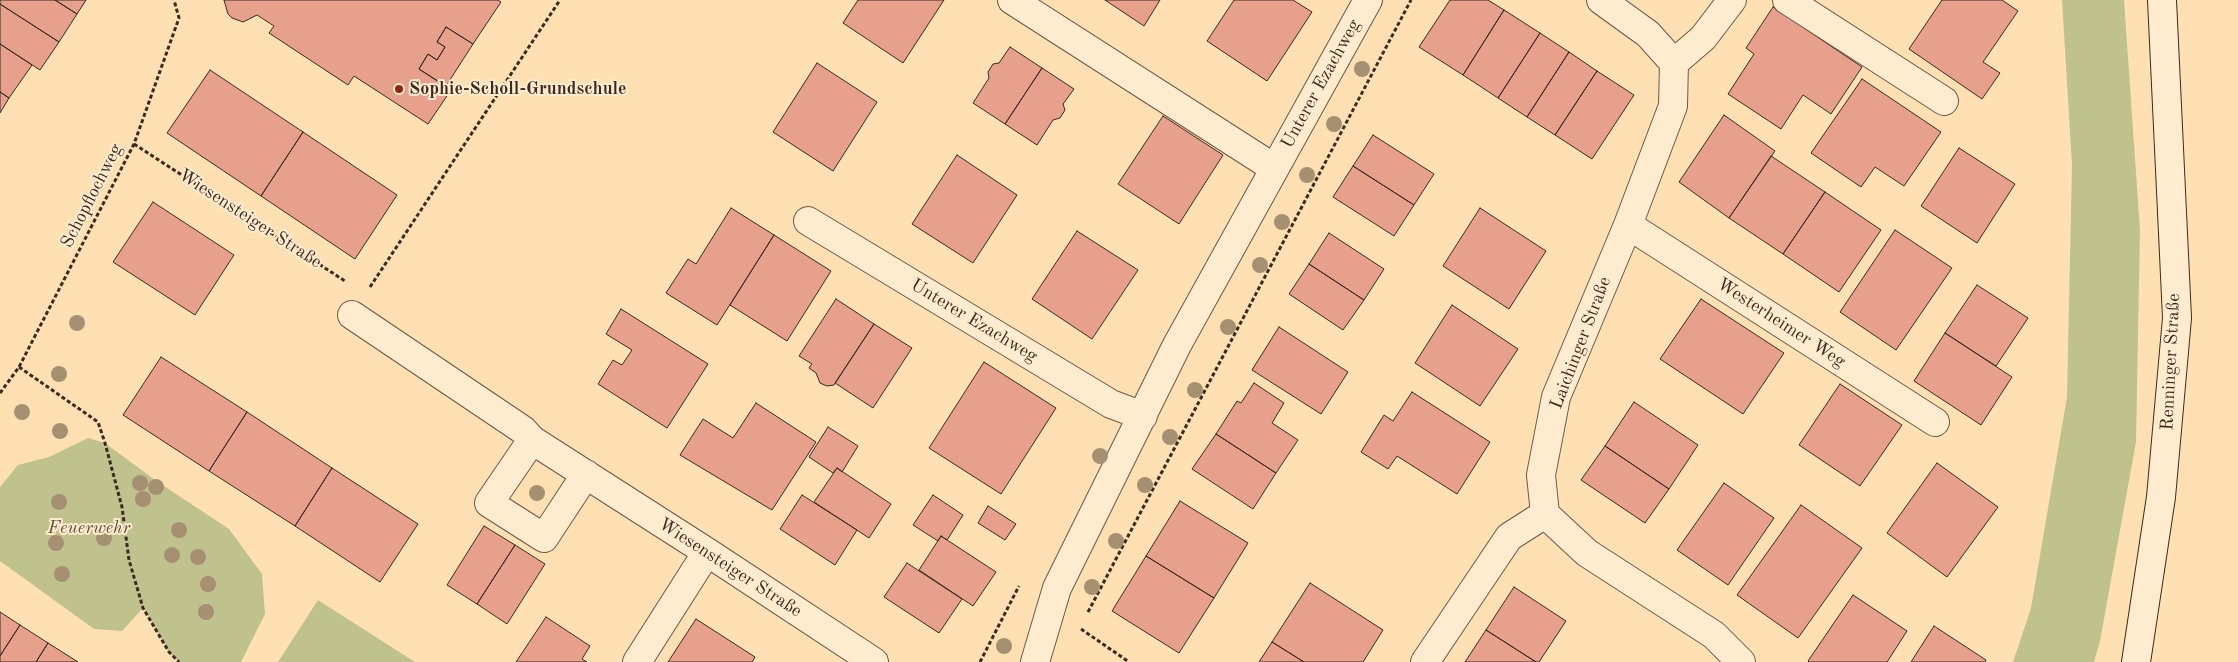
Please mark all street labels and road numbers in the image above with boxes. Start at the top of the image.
street label: Unterer Ezachweg [1277,16,1365,152]
street label: Schopflochweg [56,140,128,252]
street label: Wiesensteiger Straße [174,165,326,273]
street label: Westerheimer Weg [1713,273,1849,373]
street label: Laichinger Straße [1546,274,1616,412]
street label: Unterer Ezachweg [907,275,1041,367]
street label: Renninger Straße [2157,293,2185,431]
street label: Wiesensteiger Straße [654,514,806,622]

